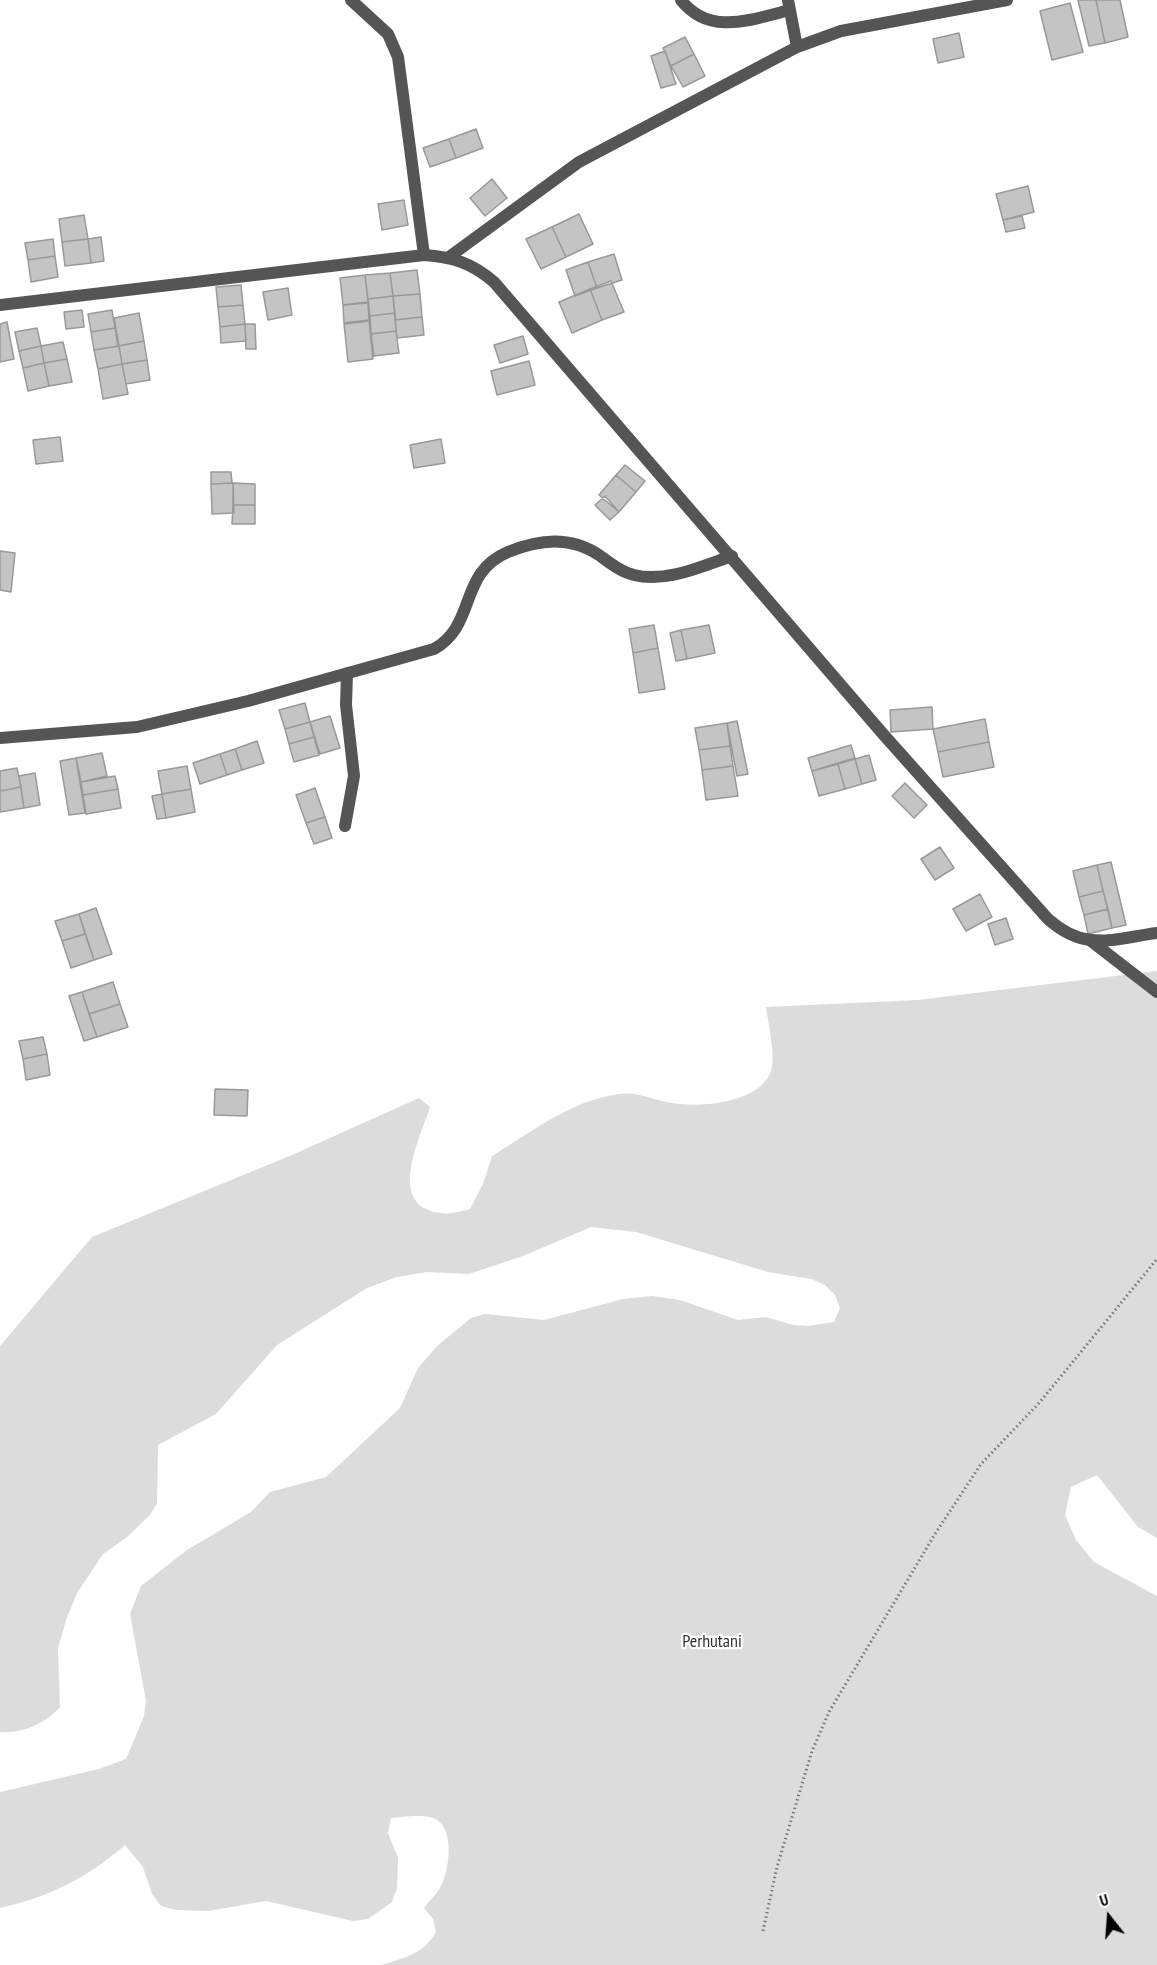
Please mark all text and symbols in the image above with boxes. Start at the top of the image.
park label: Perhutani [682,1631,742,1653]
north arrow [1079,1887,1139,1947]
text: U [1097,1889,1111,1911]

